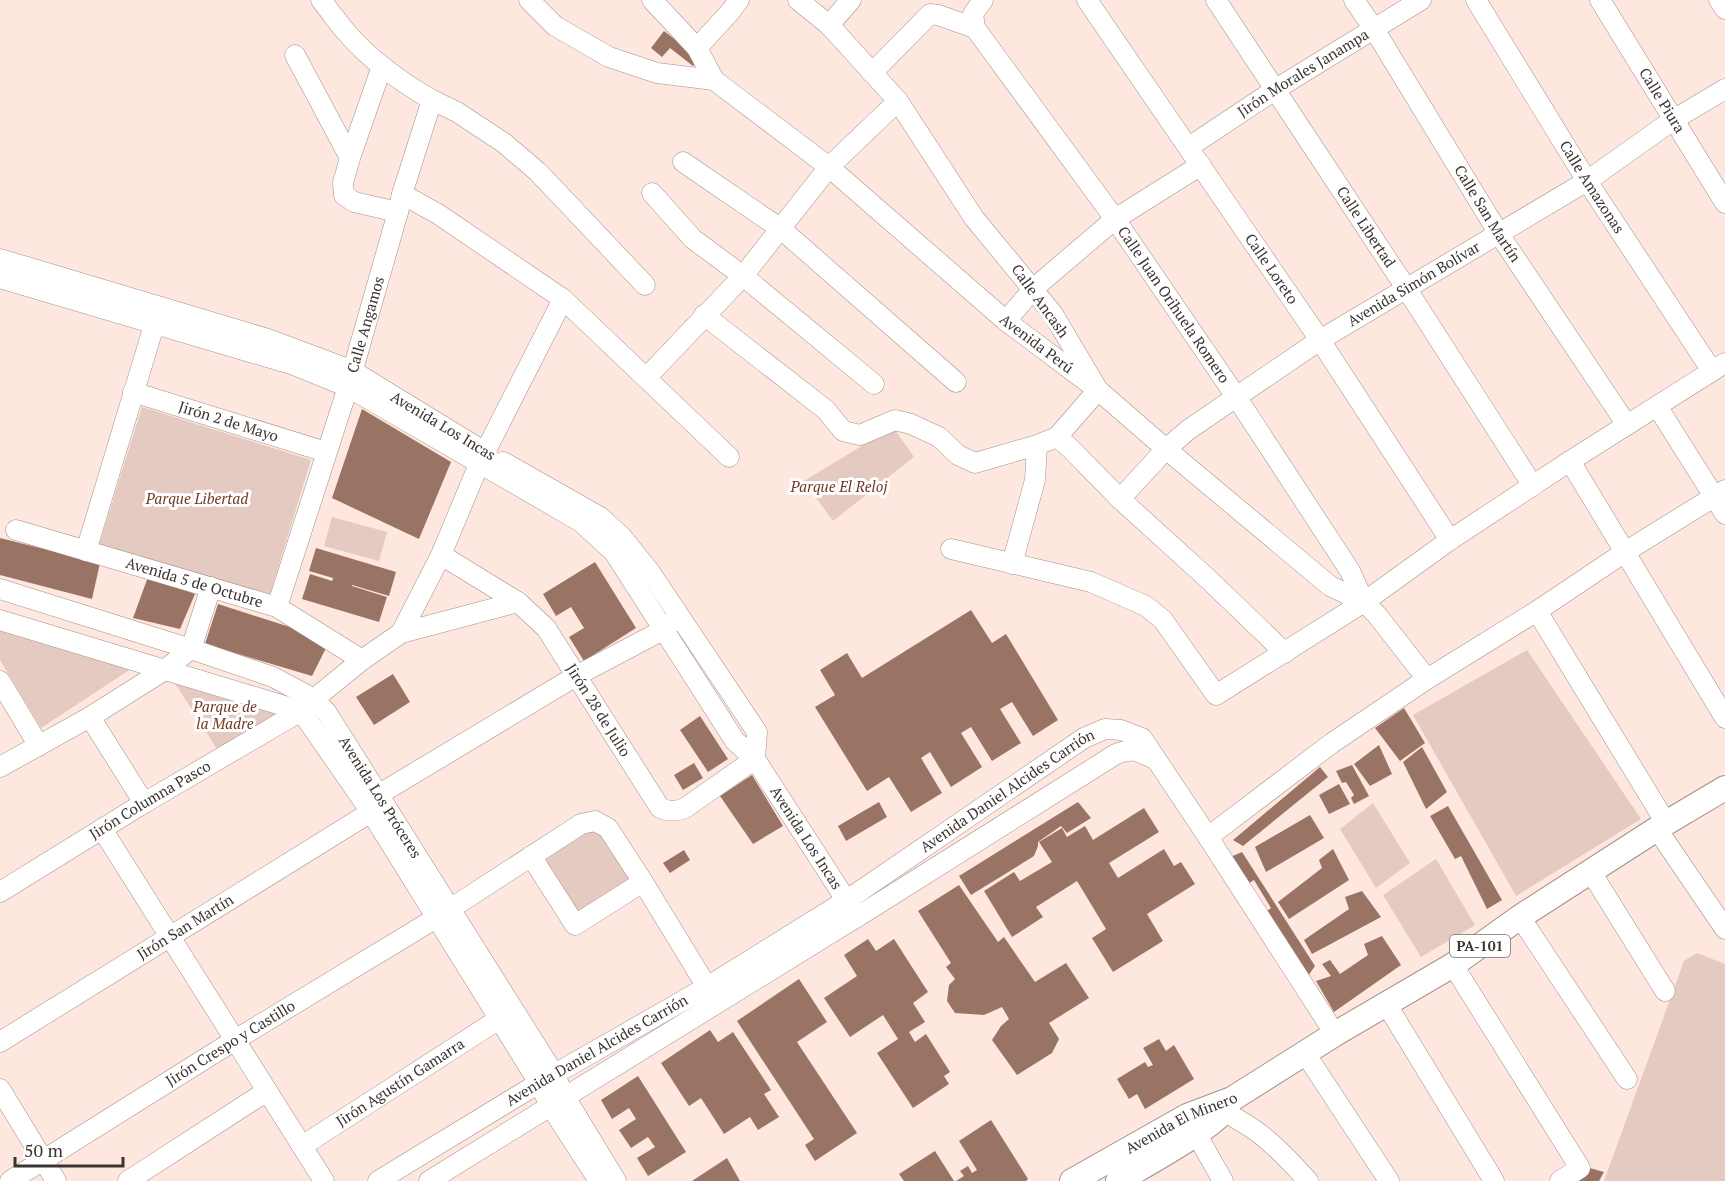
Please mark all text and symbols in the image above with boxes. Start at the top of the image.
street label: Jirón Morales Janampa [1233,23,1372,121]
street label: Calle Piura [1635,64,1691,137]
street label: Calle Amazonas [1556,136,1630,237]
street label: Calle San Martín [1450,161,1526,266]
street label: Calle Libertad [1333,182,1401,271]
street label: Calle Juan Orihuela Romero [1114,222,1235,387]
street label: Calle Loreto [1241,229,1303,308]
street label: Avenida Simón Bolívar [1343,236,1484,330]
street label: Calle Ancash [1007,260,1074,341]
street label: Calle Angamos [342,274,388,375]
street label: Avenida Perú [996,309,1078,378]
street label: Avenida Los Incas [387,386,500,464]
street label: Jirón 2 de Mayo [176,396,281,446]
park label: Parque El Reloj [789,476,888,496]
park label: Parque Libertad [145,488,249,508]
street label: Avenida 5 de Octubre [124,552,266,611]
street label: Jirón 28 de Julio [562,660,636,760]
park label: Parque de la Madre [192,696,257,733]
street label: Avenida Daniel Alcides Carrión [916,724,1097,856]
street label: Avenida Los Próceres [335,732,427,862]
street label: Jirón Columna Pasco [85,755,214,843]
street label: Avenida Los Incas [766,782,847,893]
street label: Jirón San Martín [133,889,237,964]
road number: PA-101 [1450,935,1510,957]
street label: Avenida Daniel Alcides Carrión [502,989,691,1110]
street label: Jirón Crespo y Castillo [162,995,298,1090]
street label: Jirón Agustín Gamarra [332,1033,468,1131]
street label: Avenida El Minero [1121,1087,1241,1158]
scale bar [15,1130,123,1168]
text: 50 m [24,1138,64,1162]

